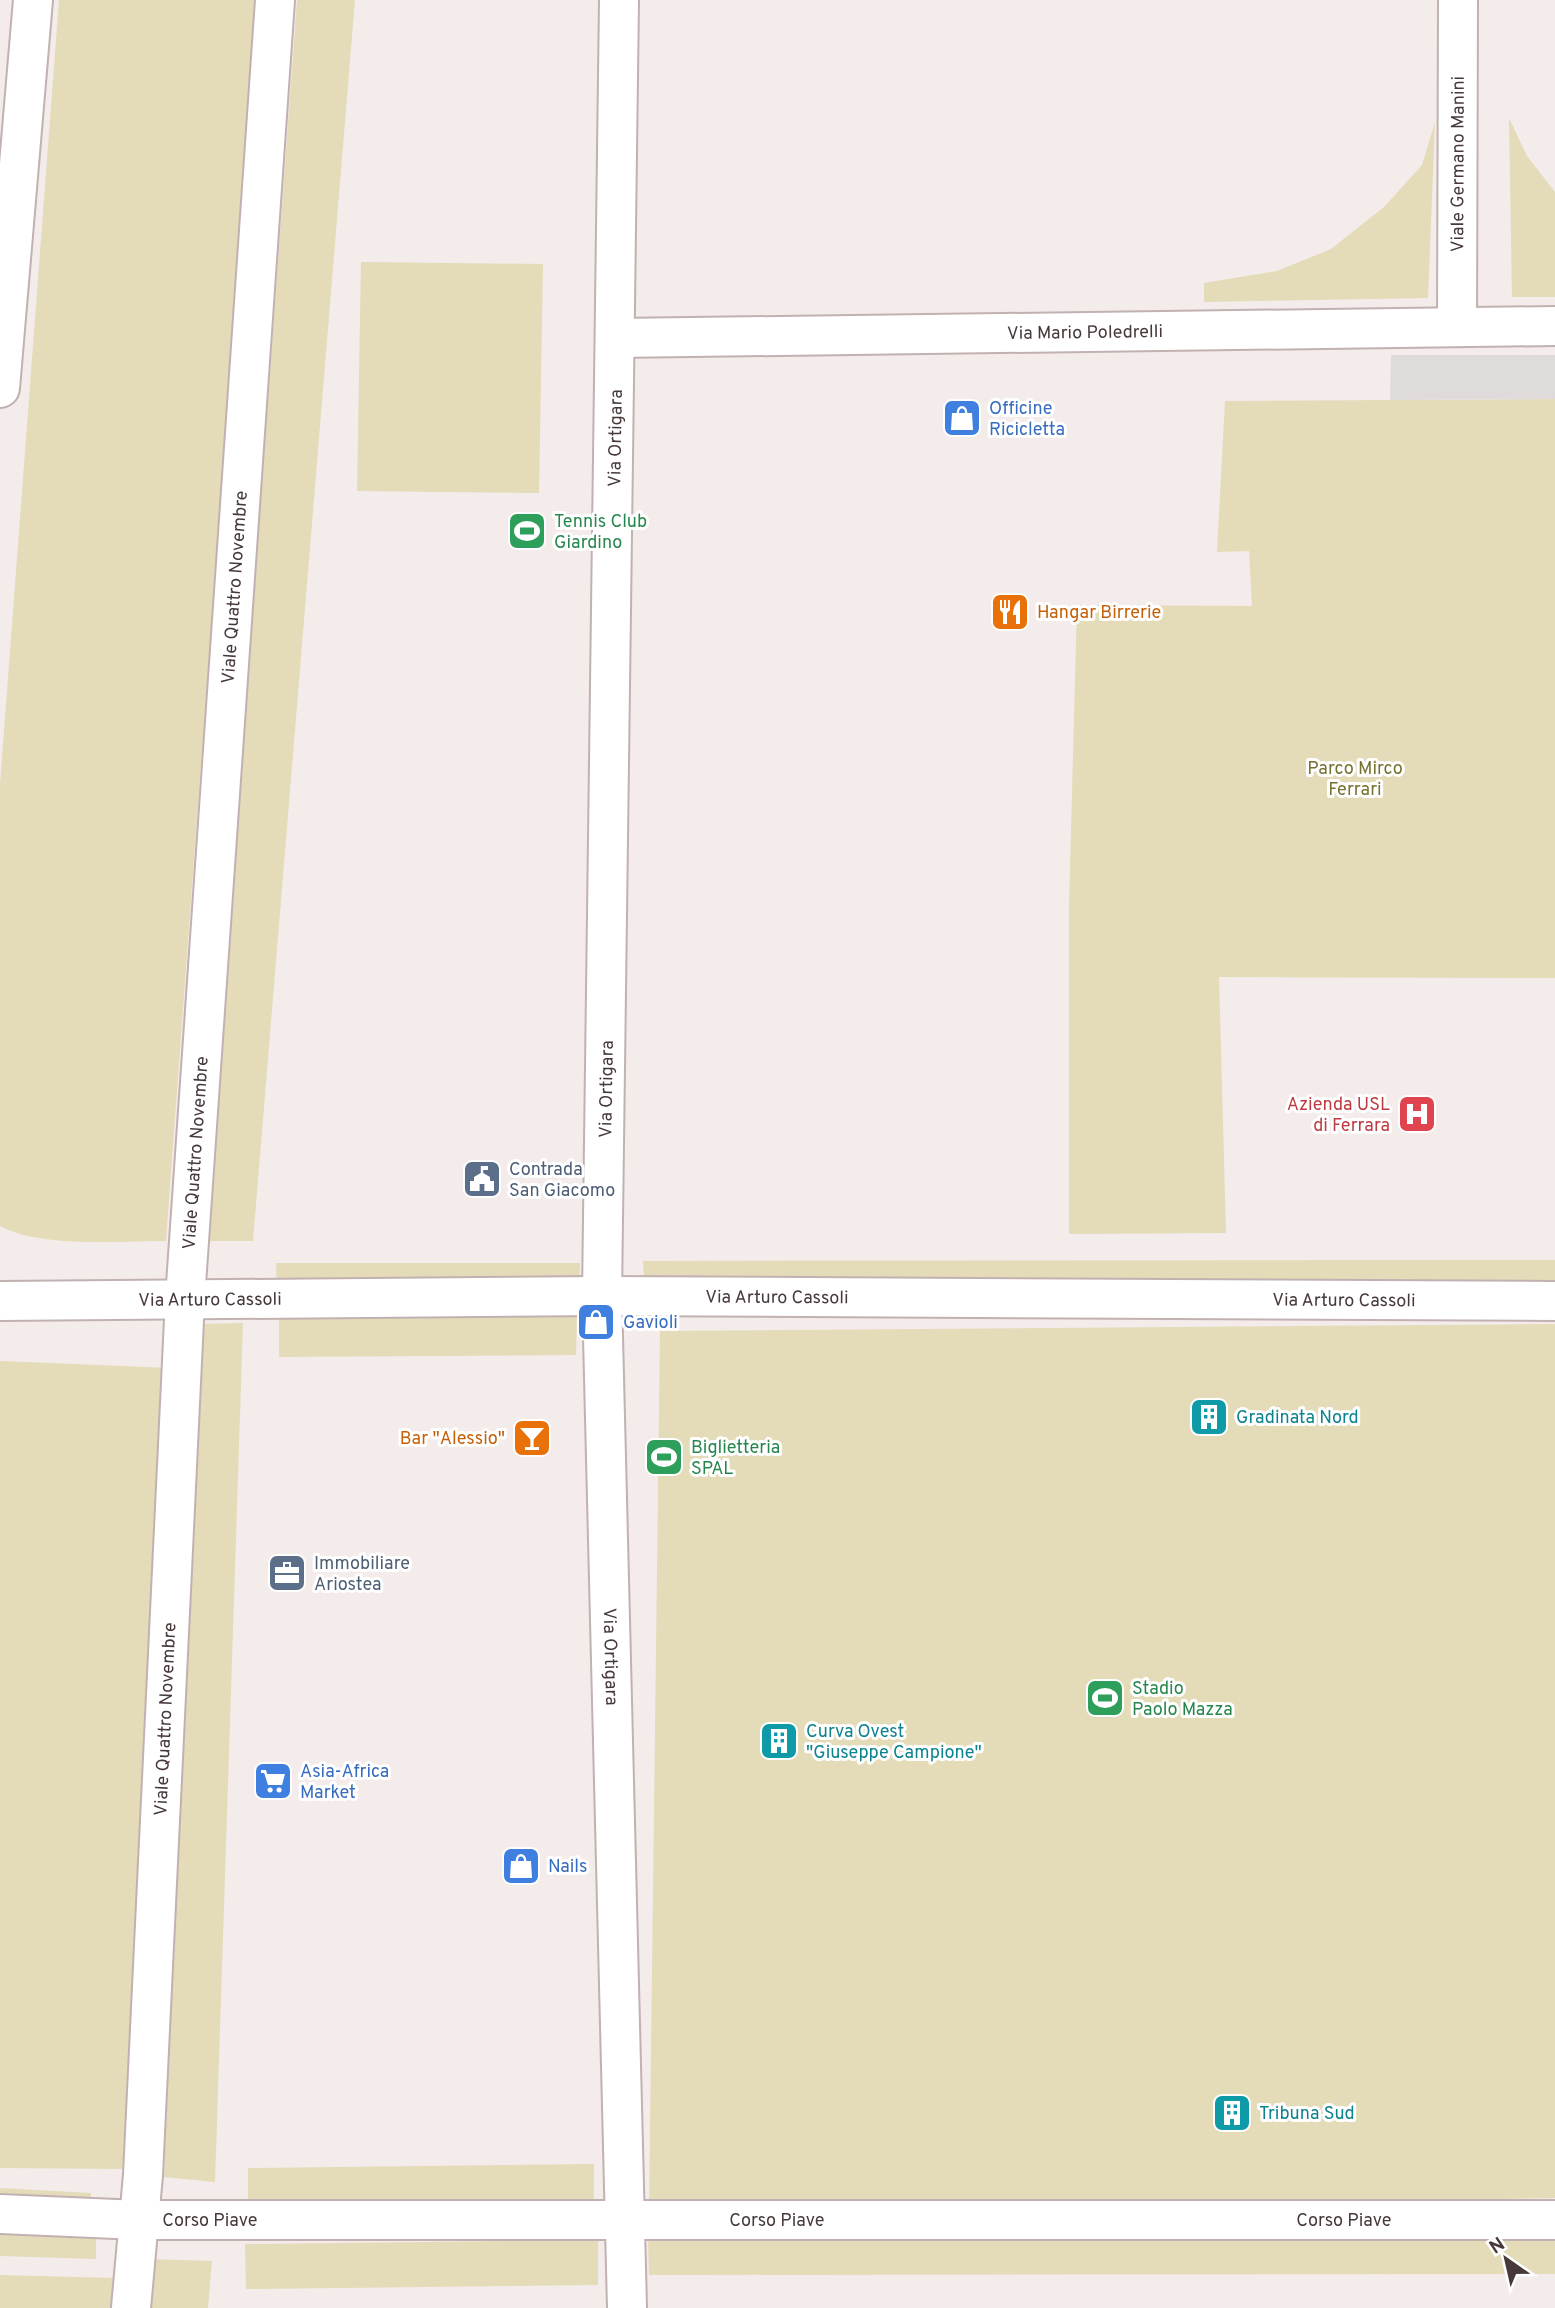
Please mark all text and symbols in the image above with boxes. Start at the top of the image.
street label: Viale Germano Manini [1447,76,1471,252]
street label: Via Mario Poledrelli [1007,321,1163,346]
street label: Via Ortigara [604,389,629,487]
shop icon: Officine Ricicletta [941,397,983,439]
place label: Officine Ricicletta [989,398,1065,442]
street label: Viale Quattro Novembre [218,490,254,685]
sports icon: Tennis Club Giardino [506,510,548,552]
place label: Tennis Club Giardino [554,511,647,555]
restaurant icon: Hangar Birrerie [989,591,1031,633]
place label: Hangar Birrerie [1037,602,1161,625]
park label: Parco Mirco Ferrari [1307,758,1403,802]
street label: Via Ortigara [595,1040,620,1138]
street label: Viale Quattro Novembre [178,1056,215,1250]
hospital icon: Azienda USL di Ferrara [1396,1093,1438,1135]
place label: Azienda USL di Ferrara [1287,1094,1390,1138]
public building icon: Contrada San Giacomo [461,1158,503,1200]
place label: Contrada San Giacomo [509,1159,615,1203]
street label: Via Arturo Cassoli [705,1287,849,1310]
street label: Via Arturo Cassoli [138,1289,282,1313]
street label: Via Arturo Cassoli [1272,1290,1416,1313]
shop icon: Gavioli [575,1301,617,1343]
place label: Gavioli [623,1312,678,1335]
building icon: Gradinata Nord [1188,1396,1230,1438]
place label: Gradinata Nord [1236,1407,1359,1430]
bar icon: Bar "Alessio" [511,1417,553,1459]
place label: Bar "Alessio" [400,1428,505,1451]
sports icon: Biglietteria SPAL [643,1436,685,1478]
place label: Biglietteria SPAL [691,1437,780,1481]
office icon: Immobiliare Ariostea [266,1552,308,1594]
place label: Immobiliare Ariostea [314,1553,410,1597]
street label: Via Ortigara [597,1608,622,1706]
street label: Viale Quattro Novembre [150,1622,182,1816]
sports icon: Stadio Paolo Mazza [1084,1677,1126,1719]
place label: Stadio Paolo Mazza [1132,1678,1233,1722]
building icon: Curva Ovest "Giuseppe Campione" [758,1720,800,1762]
place label: Curva Ovest "Giuseppe Campione" [806,1721,982,1765]
supermarket icon: Asia-Africa Market [252,1760,294,1802]
place label: Asia-Africa Market [300,1761,389,1805]
shop icon: Nails [500,1845,542,1887]
place label: Nails [548,1856,587,1879]
building icon: Tribuna Sud [1211,2092,1253,2134]
place label: Tribuna Sud [1259,2103,1355,2126]
street label: Corso Piave [162,2210,258,2233]
street label: Corso Piave [729,2210,825,2233]
street label: Corso Piave [1296,2210,1392,2233]
north arrow [1471,2224,1541,2294]
text: N [1485,2233,1510,2260]

